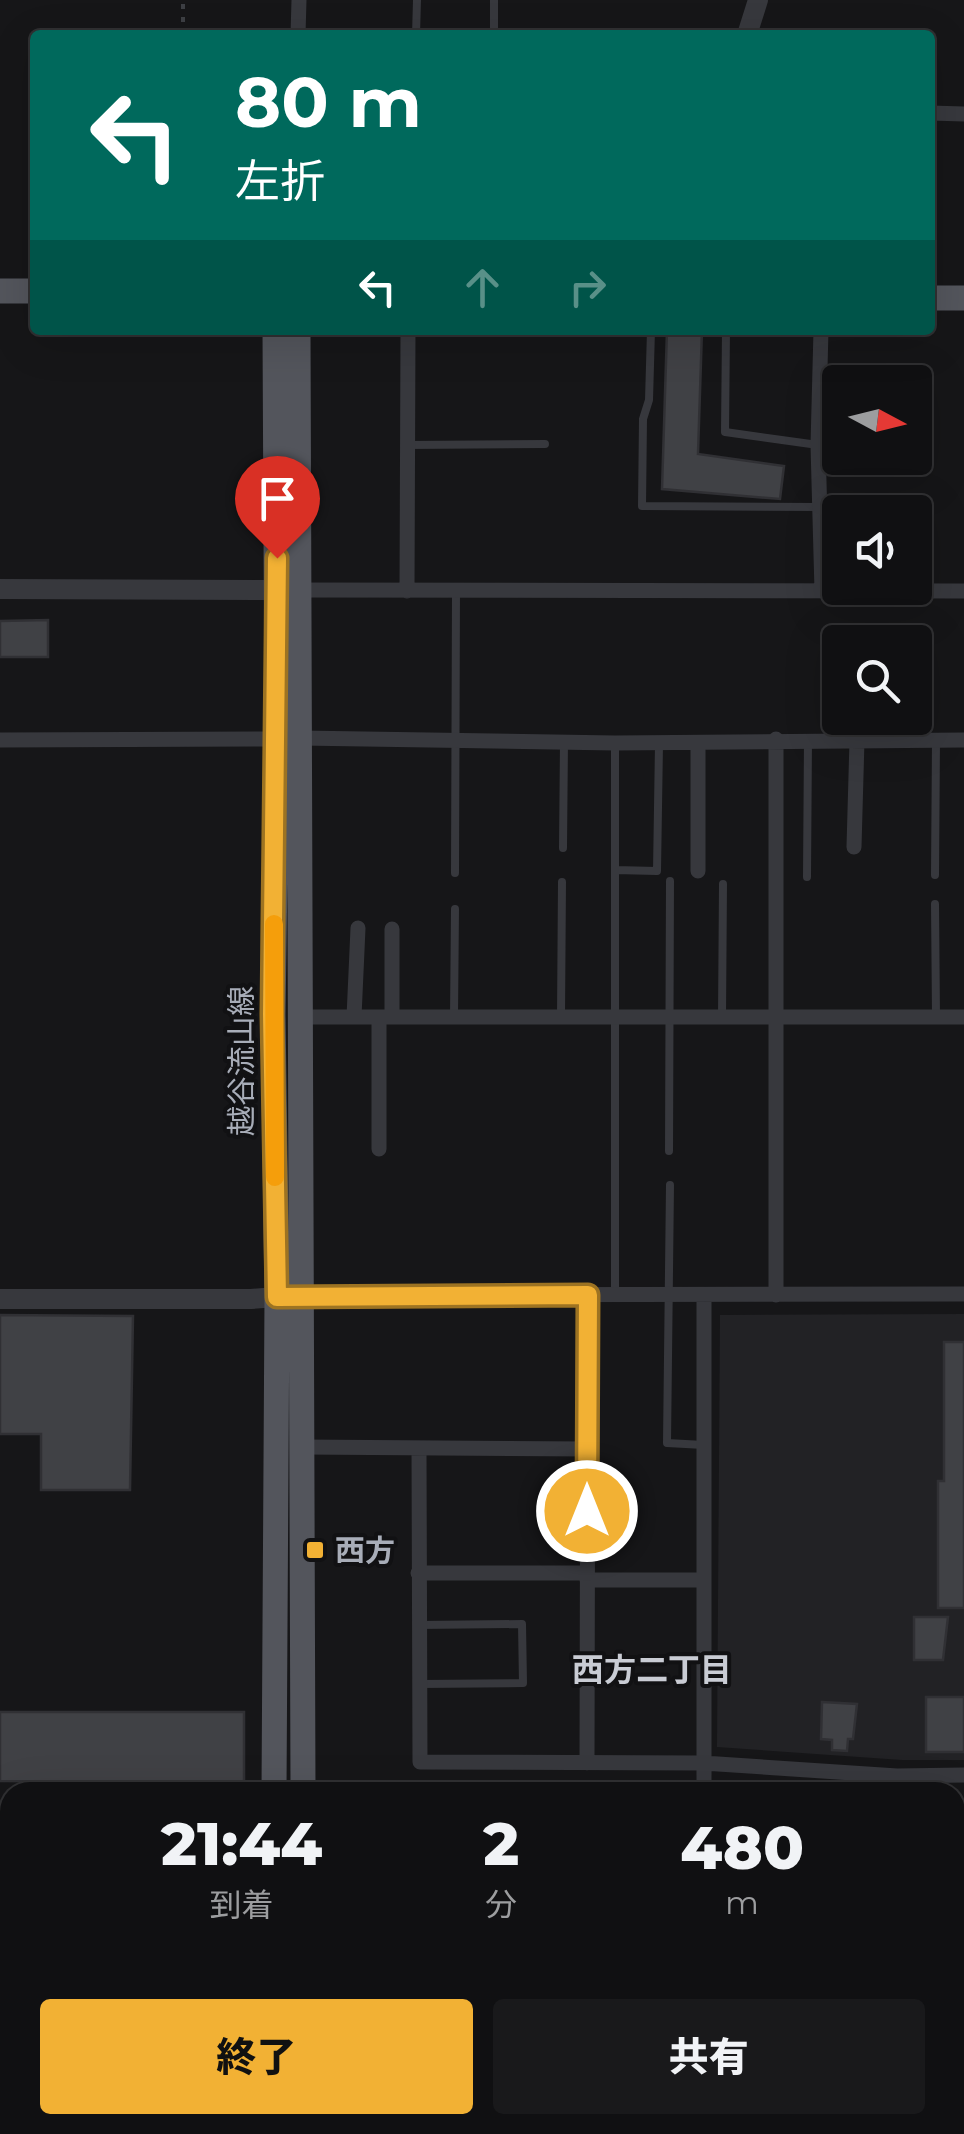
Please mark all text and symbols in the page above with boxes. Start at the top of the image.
text: 80 m [235,59,422,145]
icon: left [70,70,200,200]
text: 左折 [235,153,325,208]
icon: left [350,260,405,315]
icon: ahead [455,260,510,315]
icon: right [560,260,615,315]
north arrow [822,365,932,475]
map controls [822,365,932,735]
pin [235,456,320,559]
icon: arrive [250,471,305,526]
button: sound [822,495,932,605]
button: search [822,625,932,735]
street label: 越谷流山線 [223,986,260,1136]
position arrow [535,1459,639,1563]
place label: 西方 [335,1532,395,1569]
marker: 西方 [304,1539,326,1561]
district label: 西方二丁目 [572,1650,732,1689]
text: 21:44 [161,1807,322,1880]
text: 2 [483,1807,519,1880]
text: 480 [680,1811,804,1884]
text: m [725,1883,759,1922]
text: 到着 [210,1885,274,1924]
text: 分 [485,1885,517,1924]
button: 終了 [40,1999,473,2114]
button: 共有 [493,1999,925,2114]

